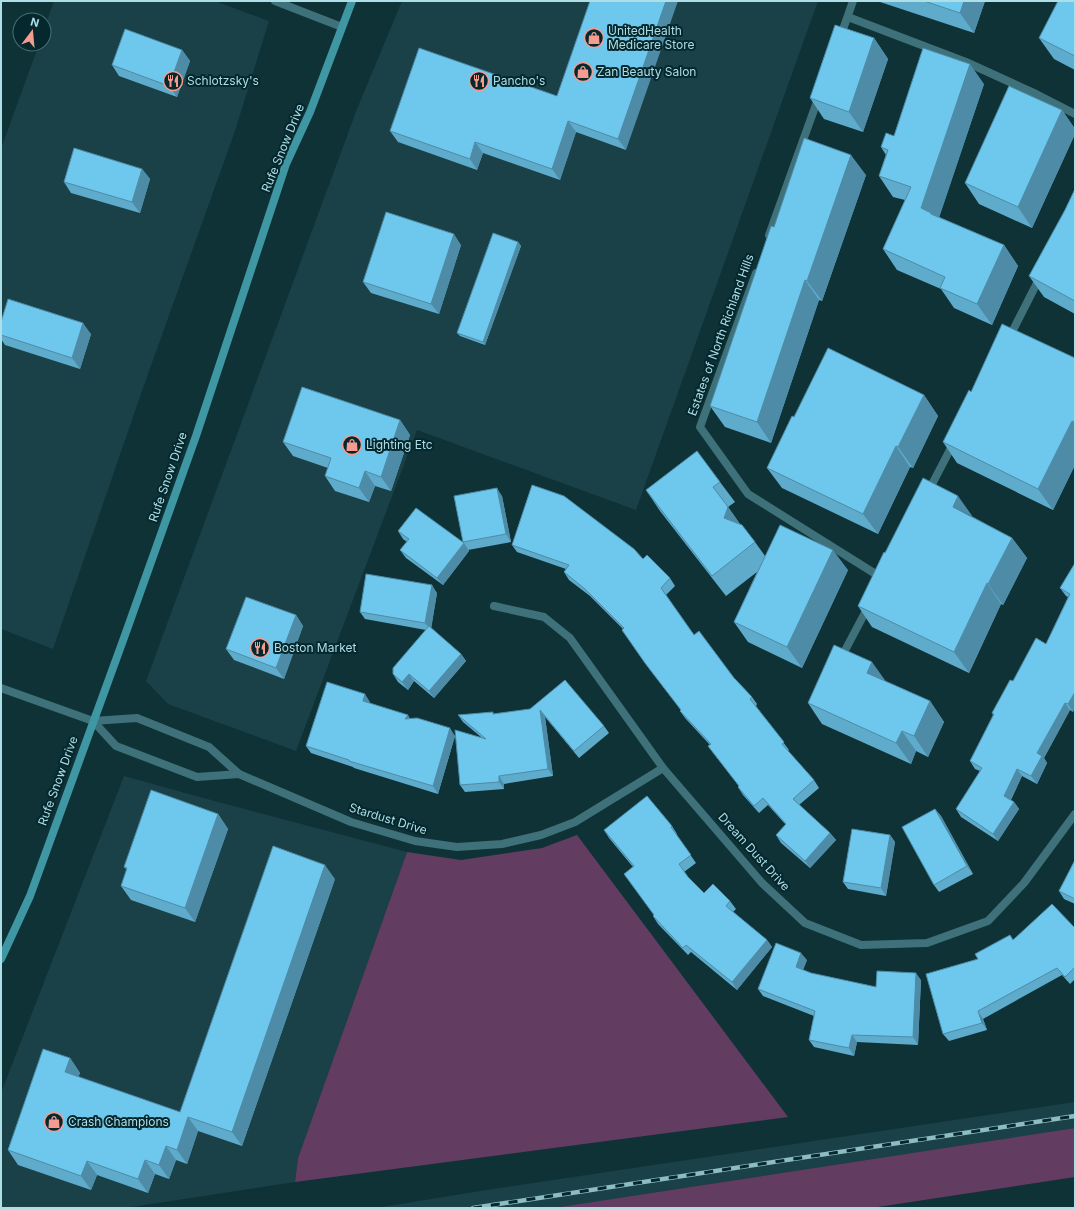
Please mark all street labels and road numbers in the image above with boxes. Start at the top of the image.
street label: Rufe Snow Drive [258,101,307,194]
street label: Estates of North Richland Hills [684,252,757,418]
street label: Rufe Snow Drive [145,430,190,524]
street label: Rufe Snow Drive [34,734,81,828]
street label: Stardust Drive [347,800,429,837]
street label: Dream Dust Drive [715,810,793,894]

